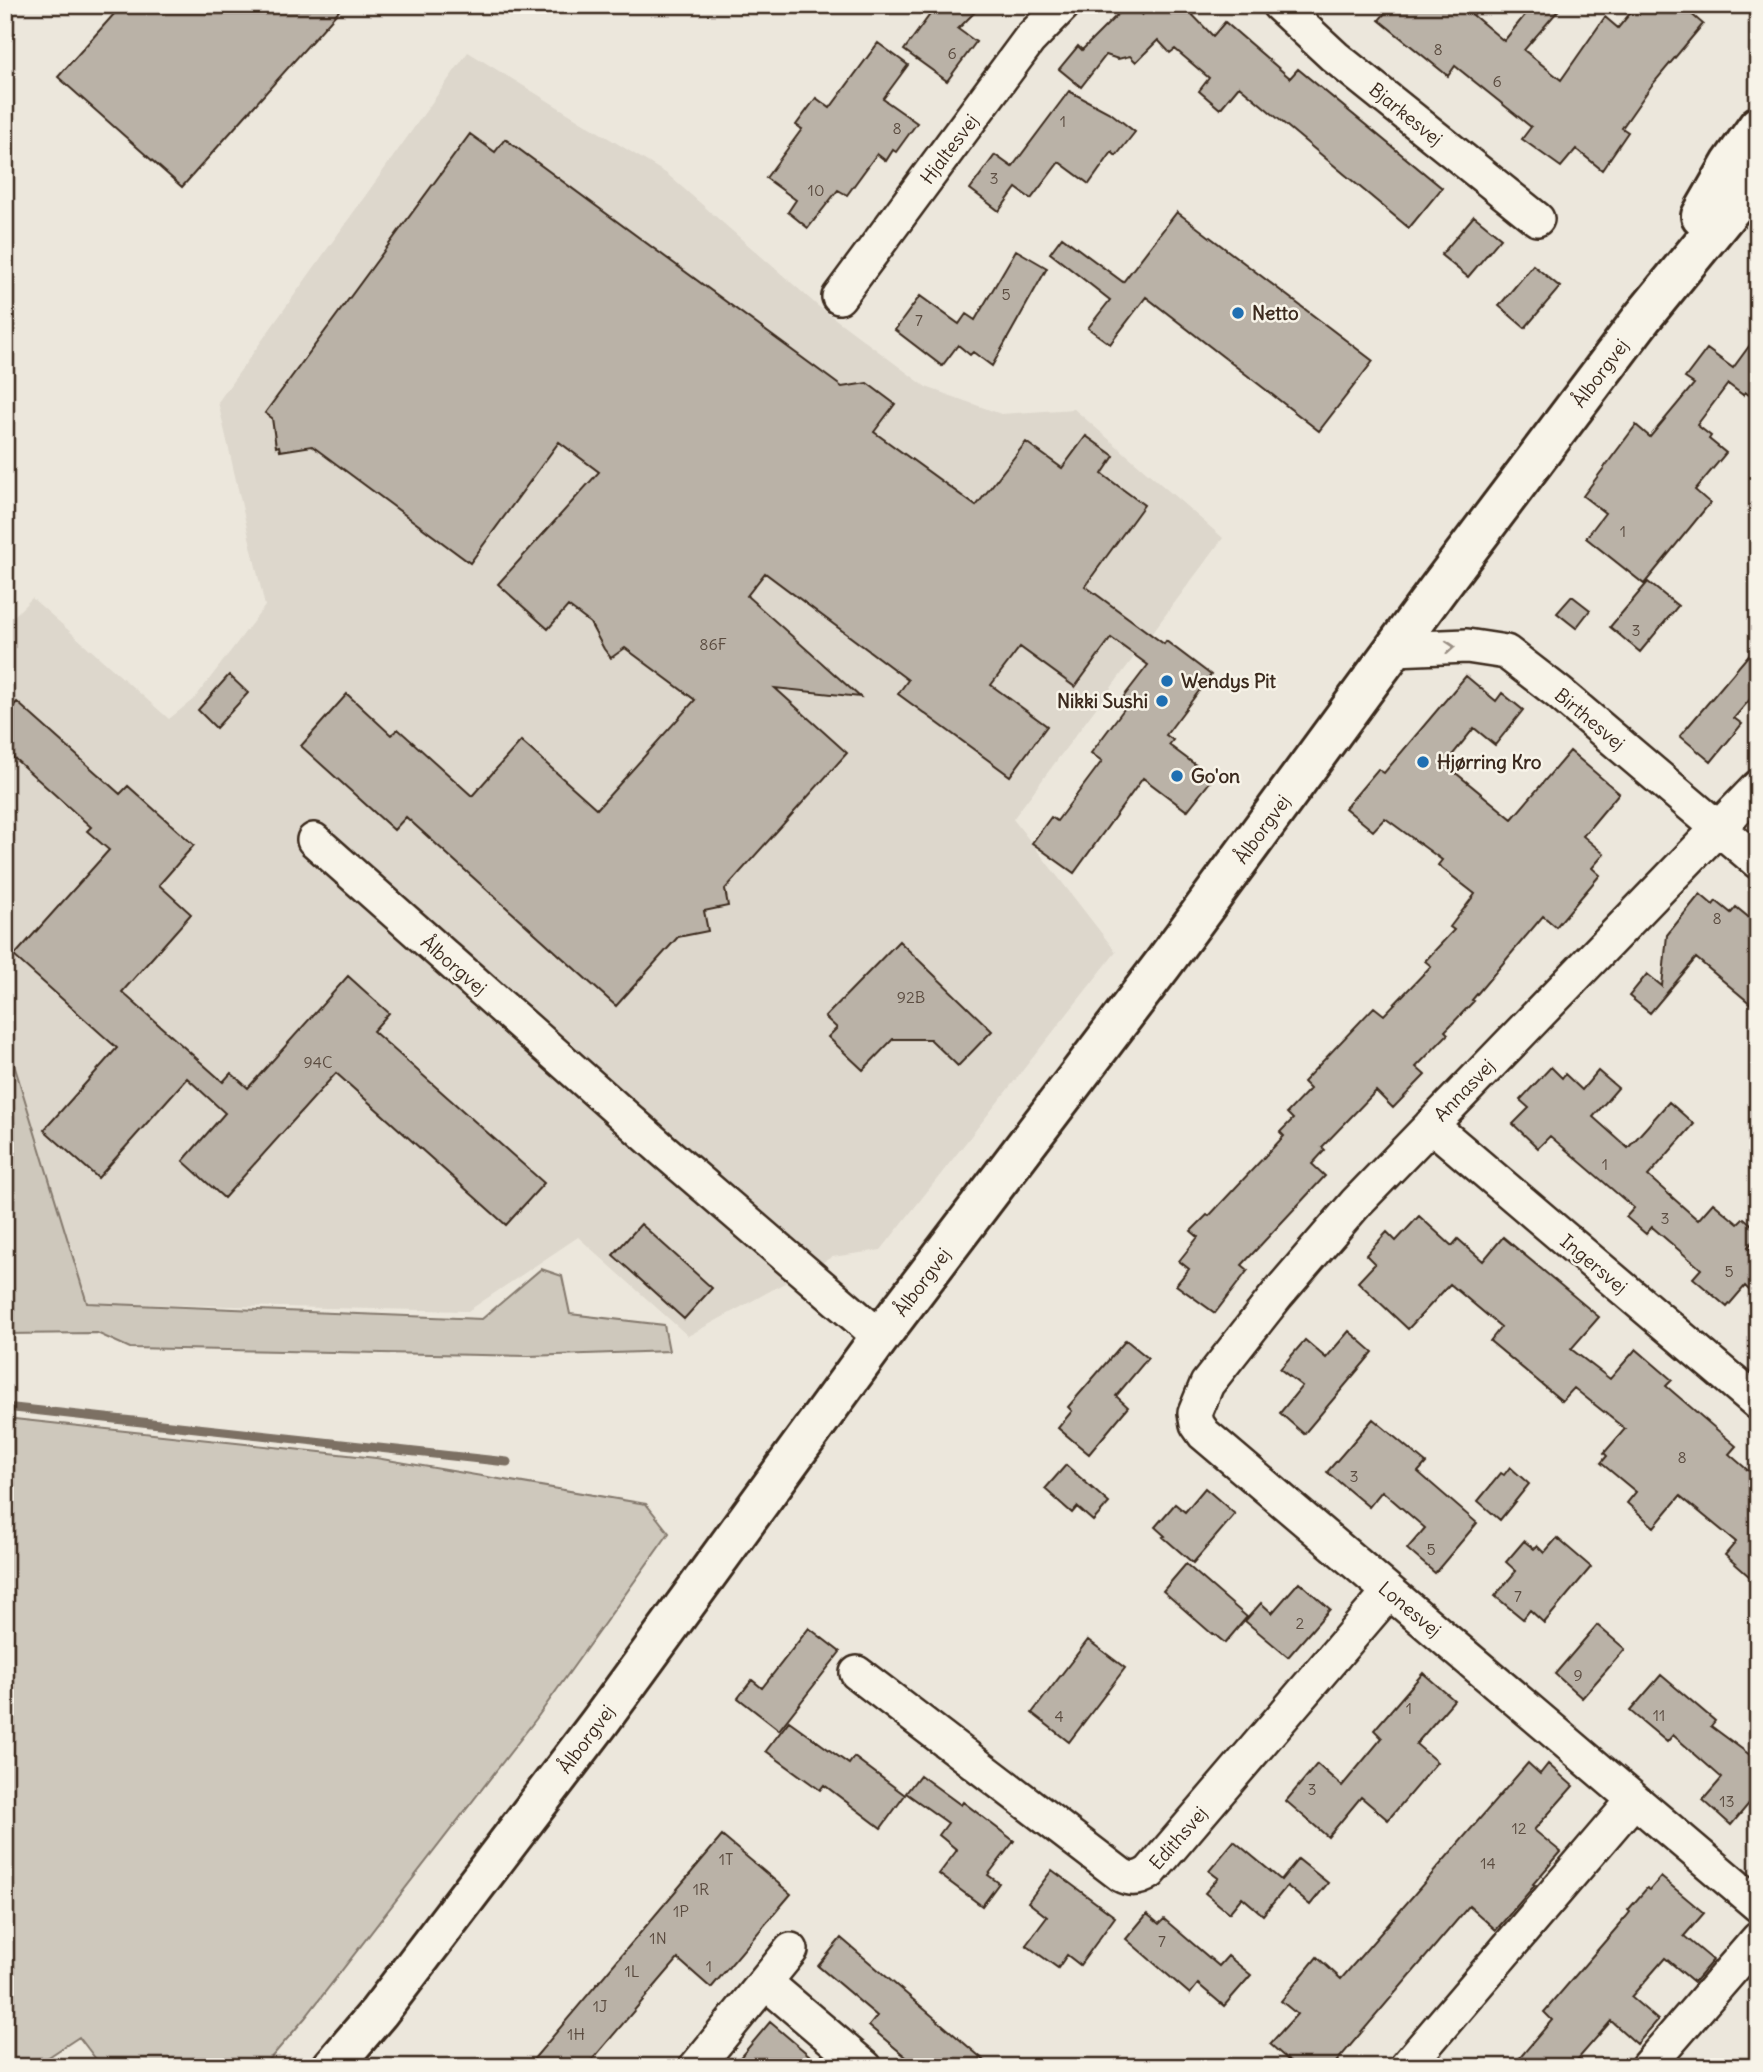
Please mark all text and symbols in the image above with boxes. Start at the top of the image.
house number: 8 [1433,39,1443,59]
house number: 6 [947,43,957,63]
house number: 6 [1492,71,1502,91]
street label: Bjarkesvej [1364,77,1448,151]
street label: Hjaltesvej [915,109,983,189]
house number: 1 [1060,111,1066,131]
house number: 8 [892,118,902,138]
house number: 3 [989,168,999,188]
house number: 10 [808,180,824,200]
house number: 5 [1001,284,1011,304]
place label: Netto [1252,301,1299,325]
marker: Netto [1230,305,1246,321]
house number: 7 [915,310,923,330]
street label: Ålborgvej [1567,334,1633,412]
house number: 1 [1620,521,1626,541]
house number: 3 [1631,620,1641,640]
house number: 86F [699,634,727,654]
one-way arrow [1445,640,1456,655]
place label: Wendys Pit [1181,669,1277,693]
marker: Wendys Pit [1159,673,1175,689]
street label: Birthesvej [1550,683,1630,755]
place label: Nikki Sushi [1057,689,1148,713]
marker: Nikki Sushi [1154,693,1170,709]
place label: Hjørring Kro [1437,750,1542,774]
marker: Hjørring Kro [1415,754,1431,770]
place label: Go'on [1191,764,1240,788]
marker: Go'on [1169,768,1185,784]
street label: Ålborgvej [1229,790,1295,868]
house number: 8 [1712,908,1722,928]
street label: Ålborgvej [416,930,492,1000]
house number: 92B [897,987,925,1007]
house number: 94C [304,1052,332,1072]
street label: Annasvej [1428,1054,1500,1126]
house number: 1 [1602,1154,1608,1174]
house number: 3 [1660,1208,1670,1228]
street label: Ingersvej [1556,1229,1632,1299]
street label: Ålborgvej [889,1243,955,1321]
house number: 5 [1724,1261,1734,1281]
house number: 8 [1677,1447,1687,1467]
house number: 3 [1349,1466,1359,1486]
house number: 5 [1426,1539,1436,1559]
street label: Lonesvej [1374,1576,1446,1642]
house number: 7 [1514,1586,1522,1606]
house number: 2 [1296,1613,1305,1633]
house number: 9 [1573,1665,1583,1685]
house number: 1 [1406,1698,1412,1718]
street label: Ålborgvej [553,1700,619,1778]
house number: 11 [1653,1705,1665,1725]
house number: 4 [1054,1706,1064,1726]
house number: 3 [1307,1779,1317,1799]
house number: 13 [1719,1791,1735,1811]
street label: Edithsvej [1144,1801,1212,1875]
house number: 12 [1511,1818,1527,1838]
house number: 1T [719,1849,733,1869]
house number: 14 [1480,1853,1496,1873]
house number: 1R [693,1879,709,1899]
house number: 1P [673,1901,689,1921]
house number: 1N [649,1928,667,1948]
house number: 7 [1158,1931,1166,1951]
house number: 1 [706,1956,712,1976]
house number: 1L [624,1961,640,1981]
house number: 1J [593,1996,607,2016]
house number: 1H [567,2024,585,2044]

